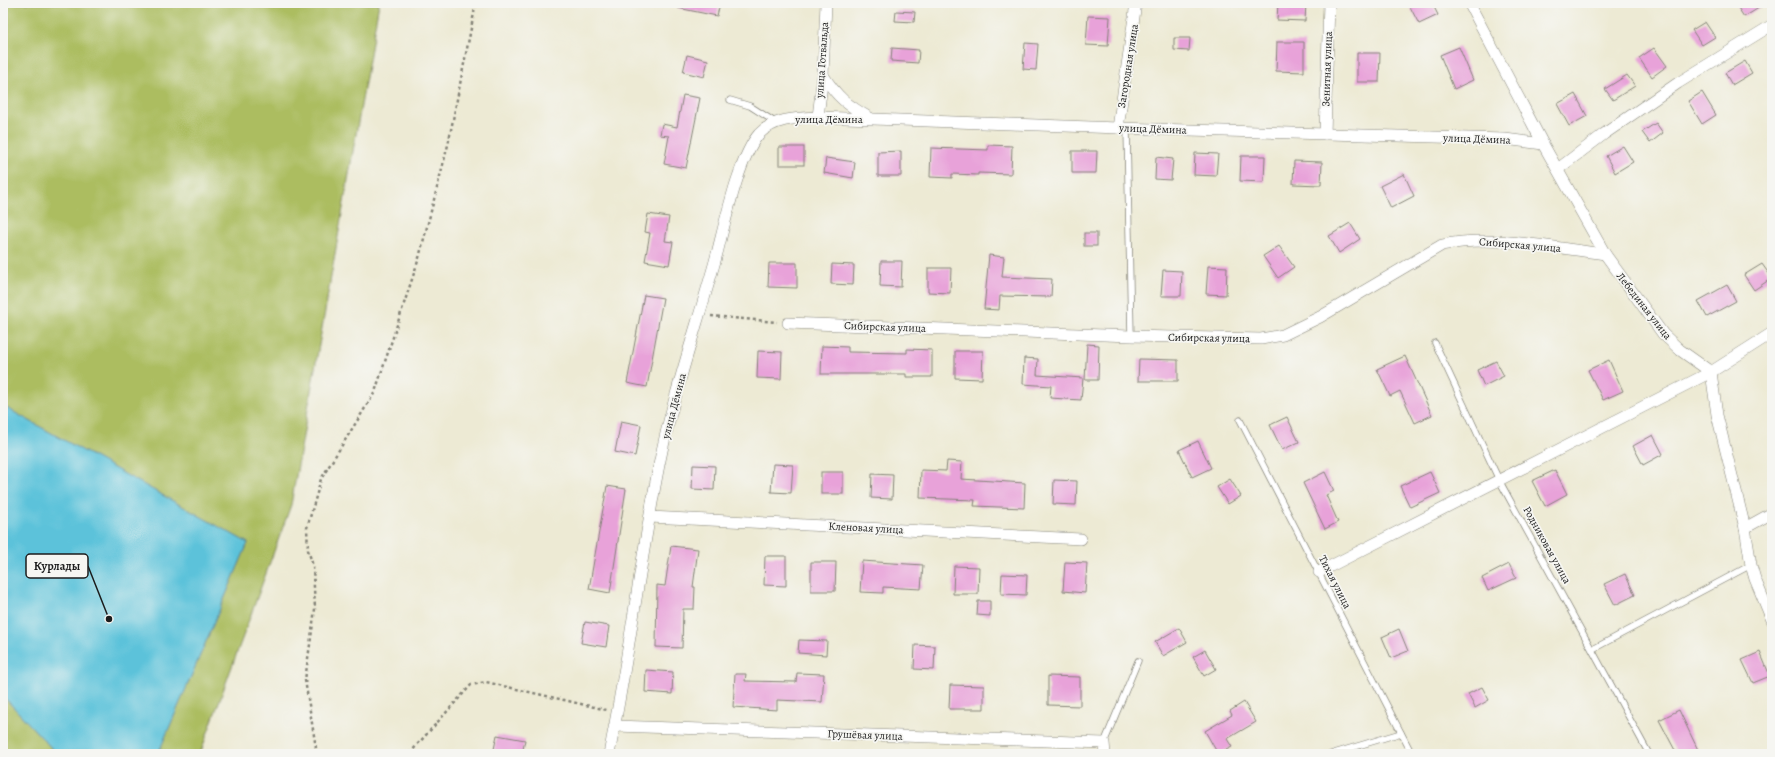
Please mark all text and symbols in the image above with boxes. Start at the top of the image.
street label: улица Готвальда [812,20,832,100]
street label: Загородная улица [1114,22,1142,109]
street label: Зенитная улица [1318,30,1336,107]
street label: улица Дёмина [794,112,864,127]
street label: улица Дёмина [1118,120,1188,138]
street label: улица Дёмина [1442,130,1512,148]
street label: Сибирская улица [1478,234,1562,256]
street label: Лебединая улица [1613,269,1676,344]
street label: Сибирская улица [844,318,927,336]
street label: Сибирская улица [1168,330,1251,346]
street label: улица Дёмина [658,371,690,442]
street label: Родниковая улица [1520,504,1575,587]
street label: Кленовая улица [828,519,905,538]
street label: Тихая улица [1315,553,1355,612]
callout: Курлады [26,554,88,578]
text: Курлады [34,558,80,574]
street label: Грушёвая улица [827,726,904,744]

